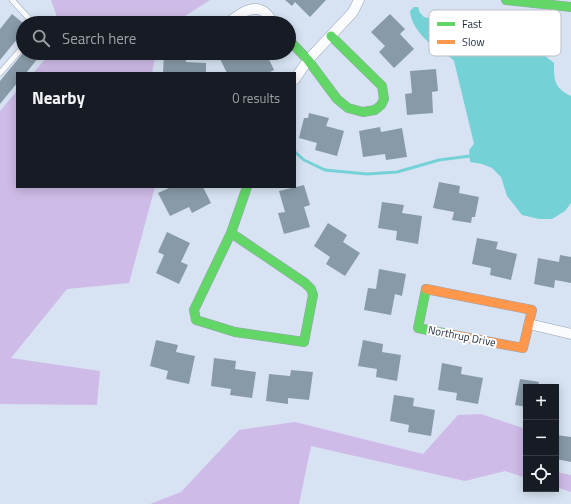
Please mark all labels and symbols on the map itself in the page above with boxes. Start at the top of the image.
legend [429,10,561,56]
text: Fast [462,16,482,32]
text: Slow [462,34,485,50]
street label: Northrup Drive [427,322,498,350]

